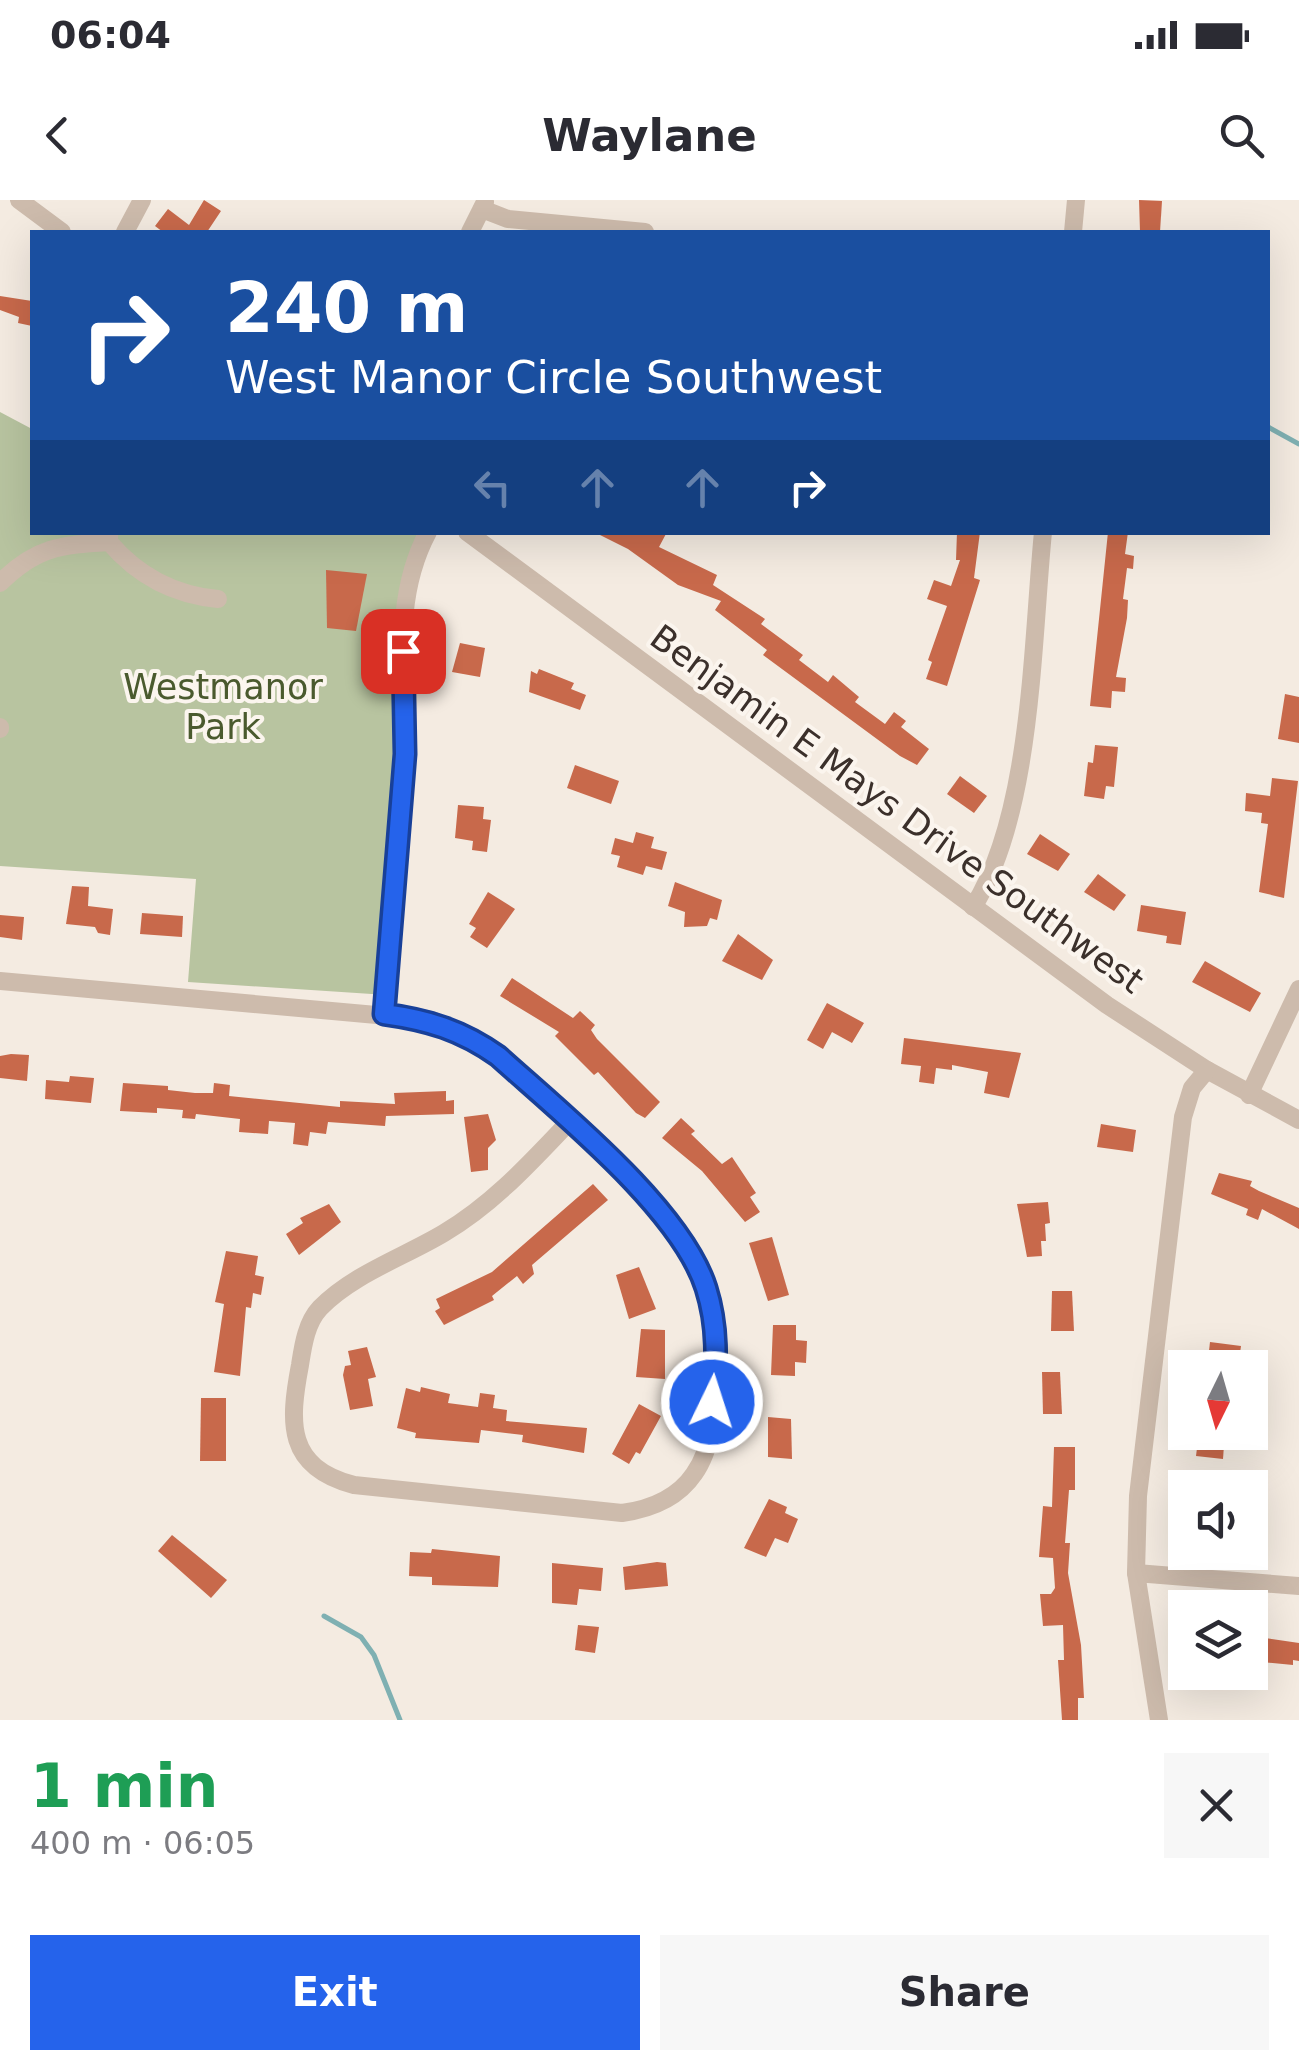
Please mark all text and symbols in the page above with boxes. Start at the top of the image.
text: 06:04 [50,13,171,57]
icon: back [30,108,85,163]
icon: search [1214,108,1269,163]
text: Waylane [542,109,757,162]
text: 240 m [225,267,468,349]
icon: right [60,270,190,400]
text: West Manor Circle Southwest [225,351,882,404]
icon: left [465,460,520,515]
icon: ahead [570,460,625,515]
icon: ahead [675,460,730,515]
icon: right [780,460,835,515]
pin [361,609,446,694]
street label: Benjamin E Mays Drive Southwest [643,617,1151,1001]
icon: arrive [376,624,431,679]
park label: Westmanor Park [123,667,323,747]
position arrow [660,1350,764,1454]
north arrow [1168,1350,1268,1450]
map controls [1168,1350,1268,1690]
button: sound [1168,1470,1268,1570]
button: layers [1168,1590,1268,1690]
text: 1 min [30,1751,218,1821]
button: close [1164,1753,1269,1858]
text: 400 m · 06:05 [30,1824,255,1862]
button: Exit [30,1935,640,2050]
button: Share [660,1935,1269,2050]

